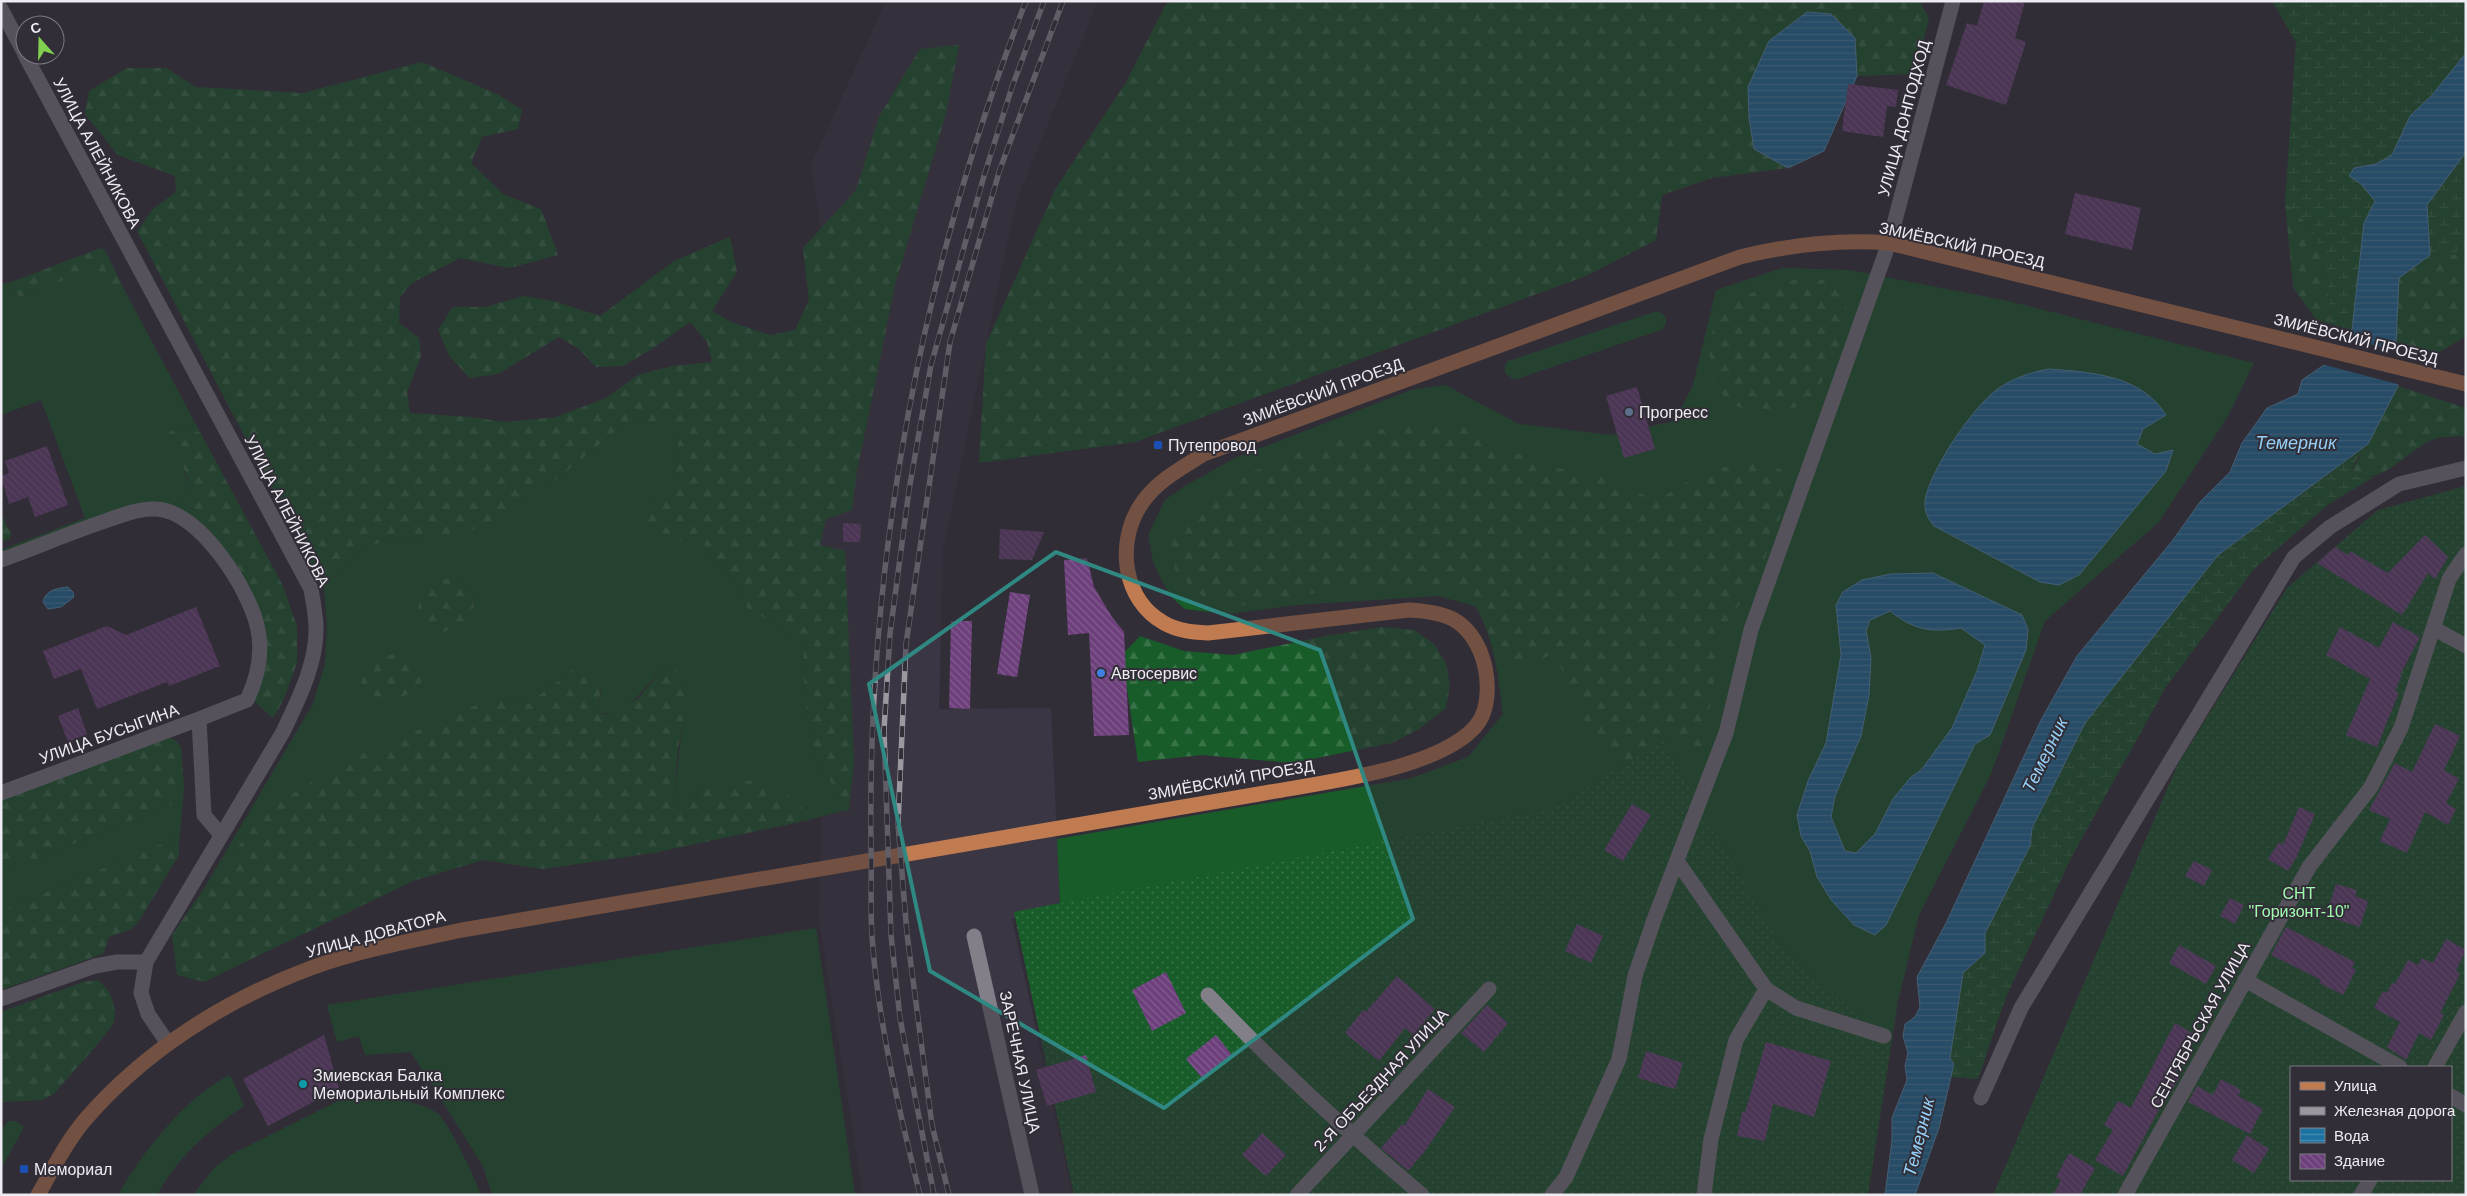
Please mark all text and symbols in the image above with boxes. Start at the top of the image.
north arrow [15,15,65,65]
text: С [28,19,43,37]
street label: УЛИЦА ДОНПОДХОД [1875,38,1933,198]
street label: УЛИЦА АЛЕЙНИКОВА [50,74,145,231]
street label: ЗМИЁВСКИЙ ПРОЕЗД [1878,218,2047,271]
street label: ЗМИЁВСКИЙ ПРОЕЗД [2272,309,2440,368]
street label: ЗМИЁВСКИЙ ПРОЕЗД [1240,354,1405,429]
place label: Прогресс [1639,404,1708,421]
marker: Прогресс [1623,406,1635,418]
street label: УЛИЦА АЛЕЙНИКОВА [241,432,334,590]
water label: Темерник [2256,433,2338,453]
place label: Путепровод [1168,437,1257,454]
marker: Путепровод [1152,439,1164,451]
place label: Автосервис [1111,665,1197,682]
marker: Автосервис [1095,667,1107,679]
street label: УЛИЦА БУСЫГИНА [37,701,181,767]
water label: Темерник [2018,713,2072,796]
street label: ЗМИЁВСКИЙ ПРОЕЗД [1146,756,1316,803]
park label: СНТ "Горизонт-10" [2248,885,2350,920]
street label: УЛИЦА ДОВАТОРА [305,907,448,961]
street label: СЕНТЯБРЬСКАЯ УЛИЦА [2147,938,2253,1111]
street label: ЗАРЕЧНАЯ УЛИЦА [997,989,1043,1135]
street label: 2-Я ОБЪЕЗДНАЯ УЛИЦА [1311,1005,1452,1155]
legend [2290,1066,2452,1181]
place label: Змиевская Балка Мемориальный Комплекс [313,1067,505,1102]
text: Улица [2334,1077,2377,1094]
marker: Змиевская Балка Мемориальный Комплекс [297,1078,309,1090]
water label: Темерник [1900,1094,1939,1179]
text: Железная дорога [2334,1102,2456,1119]
text: Вода [2334,1127,2370,1144]
text: Здание [2334,1152,2385,1169]
place label: Мемориал [34,1161,112,1178]
marker: Мемориал [18,1163,30,1175]

